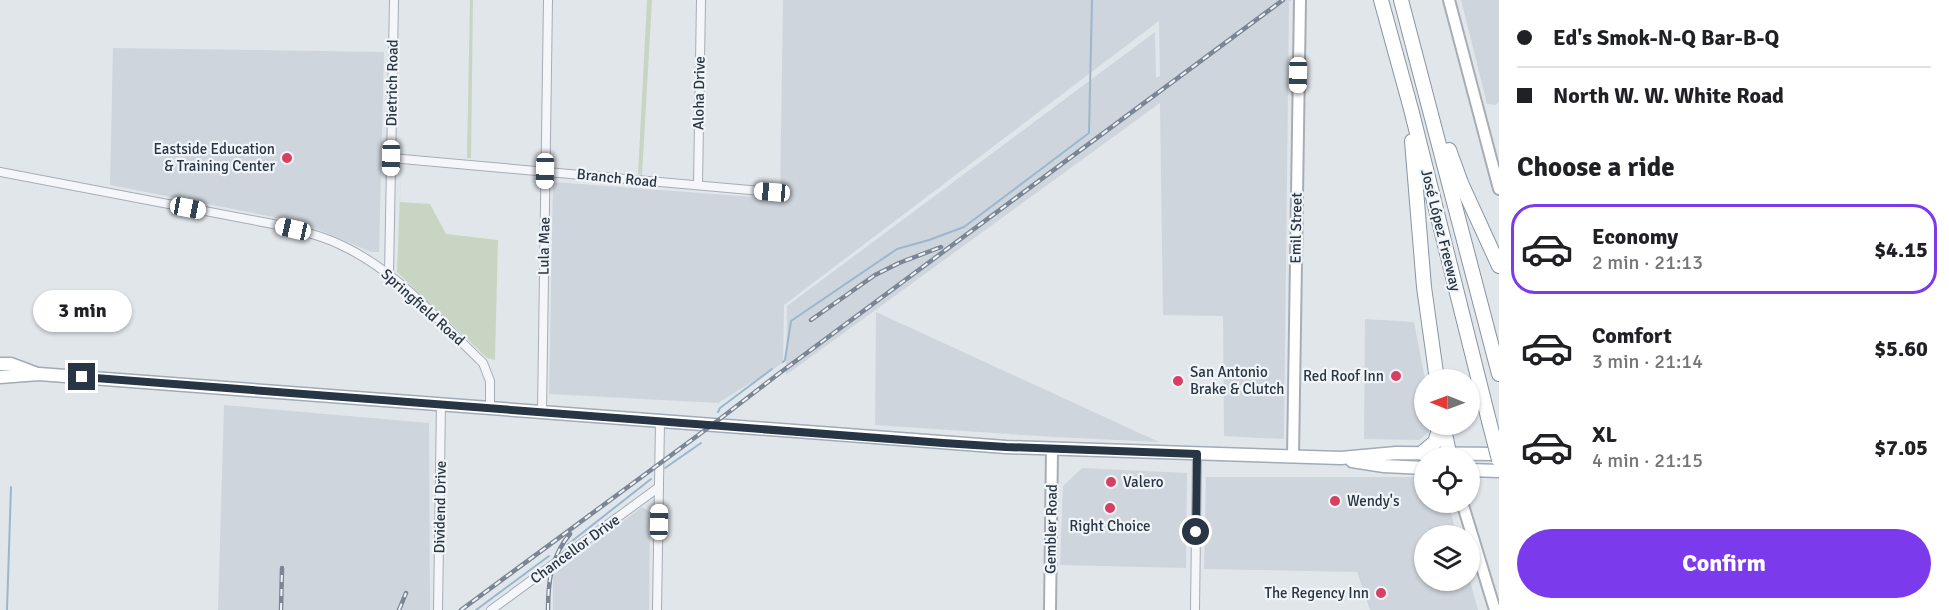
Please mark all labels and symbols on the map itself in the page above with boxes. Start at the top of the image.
street label: Dietrich Road [382,39,402,127]
street label: Aloha Drive [689,56,709,130]
car [1289,57,1307,93]
place label: Eastside Education & Training Center [153,140,275,175]
car [382,140,400,176]
marker: Eastside Education & Training Center [280,151,294,165]
car [536,153,554,189]
street label: Branch Road [576,165,658,191]
street label: José López Freeway [1417,167,1465,293]
car [753,181,791,203]
street label: Emil Street [1286,192,1306,264]
car [169,196,207,220]
car [273,216,313,242]
street label: Lula Mae [534,217,554,275]
street label: Springfield Road [378,265,468,349]
callout: 3 min [32,290,132,332]
route end [68,363,95,390]
place label: San Antonio Brake & Clutch [1190,363,1284,398]
place label: Red Roof Inn [1303,367,1384,385]
marker: Red Roof Inn [1389,369,1403,383]
north arrow [1414,369,1480,435]
marker: San Antonio Brake & Clutch [1171,374,1185,388]
street label: Dividend Drive [430,460,450,554]
place label: Valero [1123,473,1164,491]
marker: Valero [1104,475,1118,489]
street label: Gembler Road [1041,484,1061,574]
place label: Wendy's [1347,492,1400,510]
marker: Wendy's [1328,494,1342,508]
marker: Right Choice [1103,501,1117,515]
car [650,504,668,540]
street label: Chancellor Drive [527,511,623,587]
place label: Right Choice [1069,517,1151,535]
route start [1182,518,1209,545]
place label: The Regency Inn [1265,584,1369,602]
marker: The Regency Inn [1374,586,1388,600]

